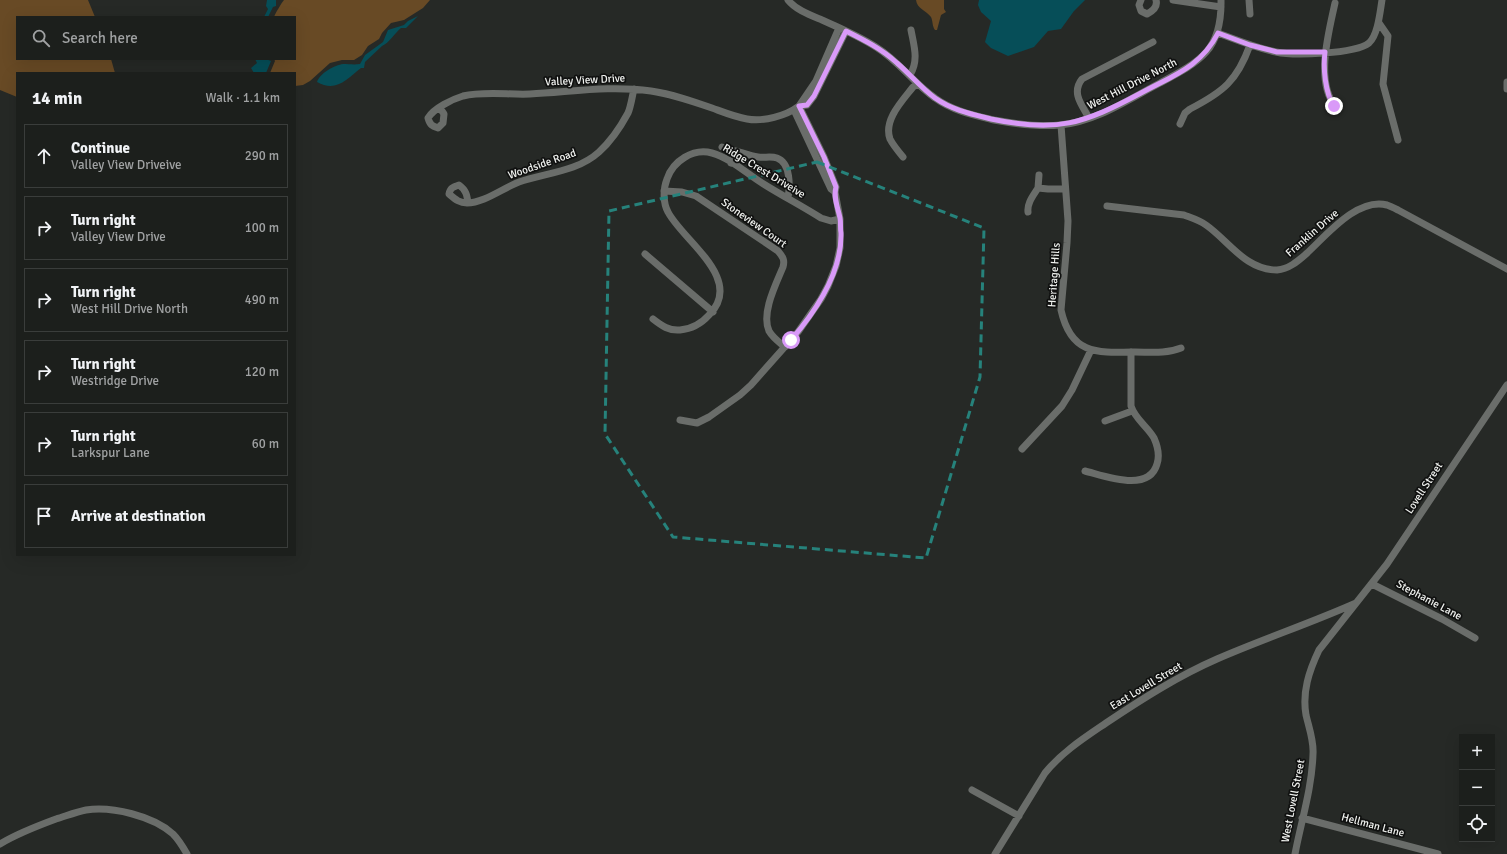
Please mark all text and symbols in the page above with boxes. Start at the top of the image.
search box [16,16,296,60]
icon: search [30,27,52,49]
text: Search here [62,29,138,47]
street label: West Hill Drive North [1085,56,1179,112]
street label: Valley View Drive [545,71,625,89]
text: 14 min [32,88,82,109]
text: Walk · 1.1 km [206,90,280,106]
route end [1325,97,1343,115]
text: Continue [71,139,130,157]
street label: Ridge Crest Driveive [720,141,808,201]
icon: ahead [33,145,55,167]
street label: Woodside Road [506,146,578,182]
text: 290 m [245,148,279,164]
text: Valley View Driveive [71,157,182,173]
street label: Stoneview Court [719,196,789,250]
street label: Franklin Drive [1283,207,1341,259]
text: Turn right [71,211,136,229]
icon: right [33,217,55,239]
text: 100 m [245,220,279,236]
text: Valley View Drive [71,229,166,245]
street label: Heritage Hills [1045,242,1063,308]
text: Turn right [71,283,136,301]
icon: right [33,289,55,311]
text: 490 m [245,292,279,308]
text: West Hill Drive North [71,301,188,317]
route start [782,331,800,349]
text: Turn right [71,355,136,373]
icon: right [33,361,55,383]
text: 120 m [245,364,279,380]
text: Westridge Drive [71,373,159,389]
text: Turn right [71,427,136,445]
icon: right [33,433,55,455]
text: 60 m [252,436,279,452]
text: Larkspur Lane [71,445,150,461]
street label: Lovell Street [1403,460,1446,516]
icon: arrive [33,505,55,527]
text: Arrive at destination [71,507,206,525]
street label: Stephanie Lane [1394,577,1464,623]
street label: East Lovell Street [1108,659,1184,713]
map controls [1459,734,1495,842]
button: + [1459,734,1495,770]
street label: West Lovell Street [1279,758,1307,844]
button: − [1459,770,1495,806]
button: locate [1459,806,1495,842]
street label: Hellman Lane [1340,810,1406,840]

